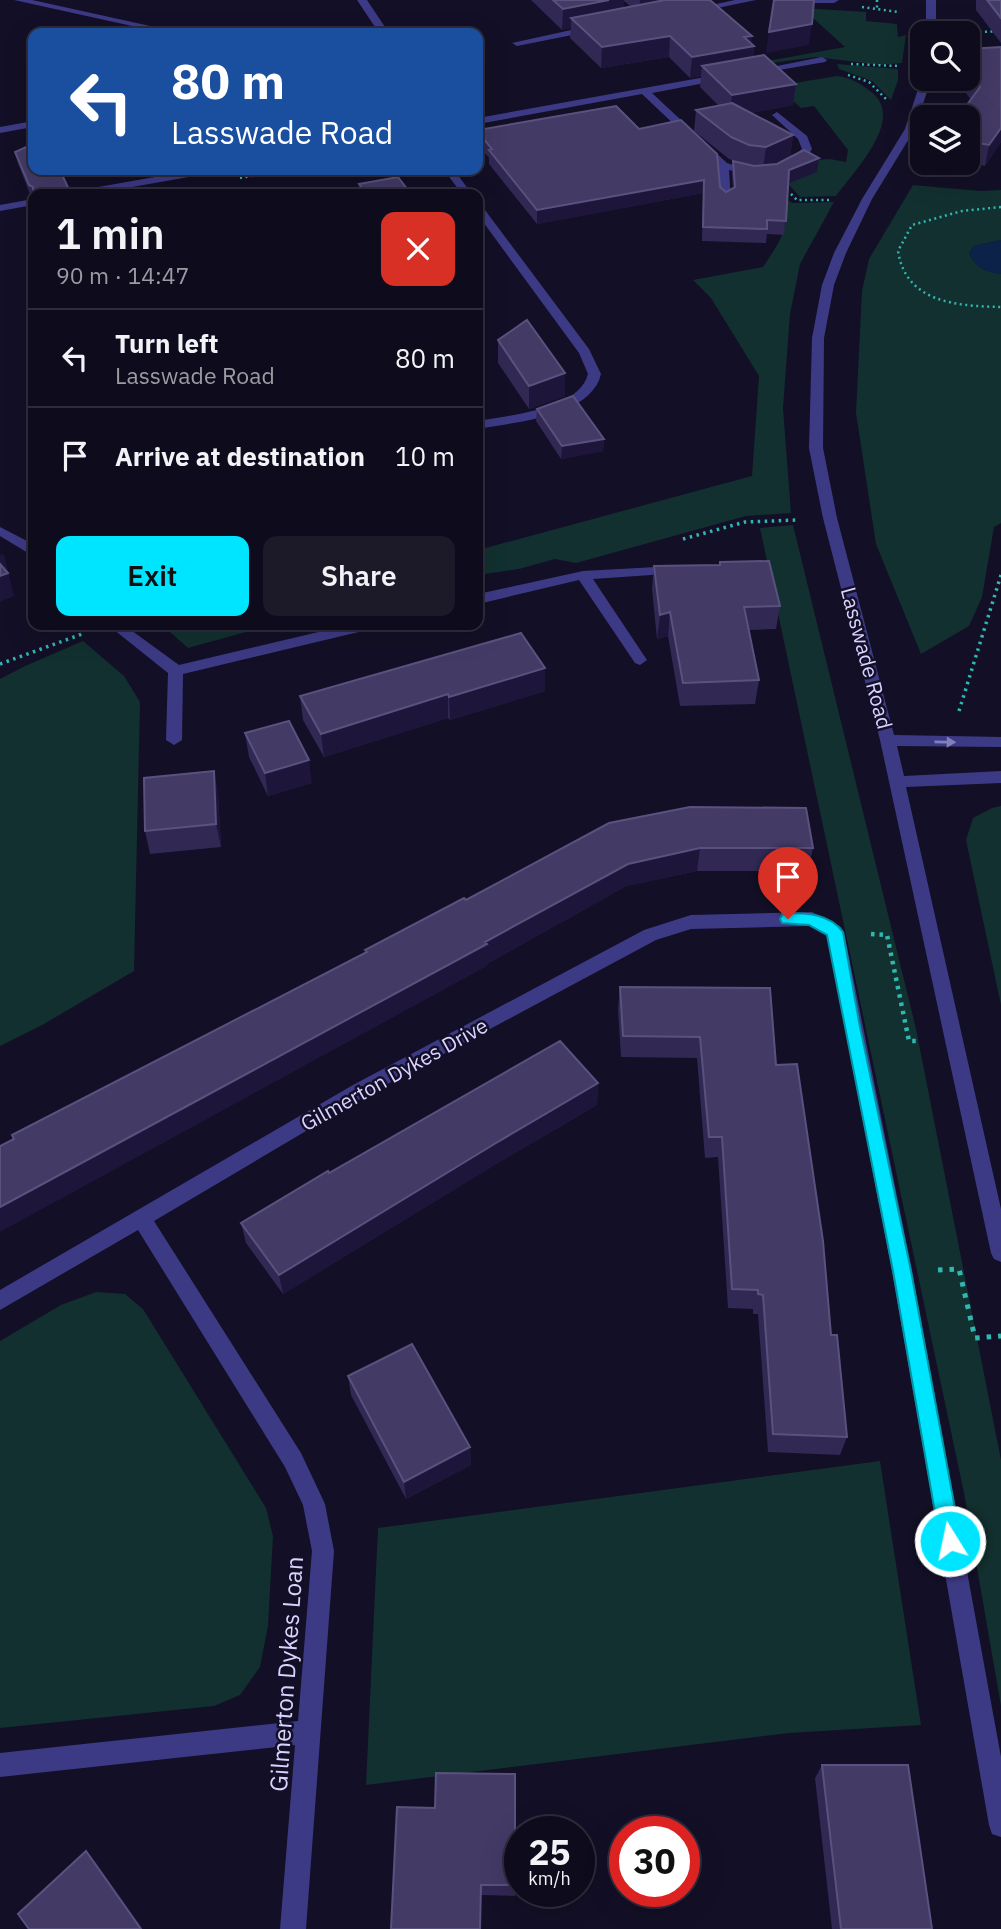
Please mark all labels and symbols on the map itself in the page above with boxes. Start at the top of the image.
street label: Lasswade Road [835,584,899,732]
one-way arrow [934,736,956,747]
pin [758,847,818,919]
street label: Gilmerton Dykes Drive [295,1011,493,1137]
position arrow [913,1504,987,1578]
street label: Gilmerton Dykes Loan [262,1555,310,1793]
speed limit sign: 30 [609,1816,700,1907]

